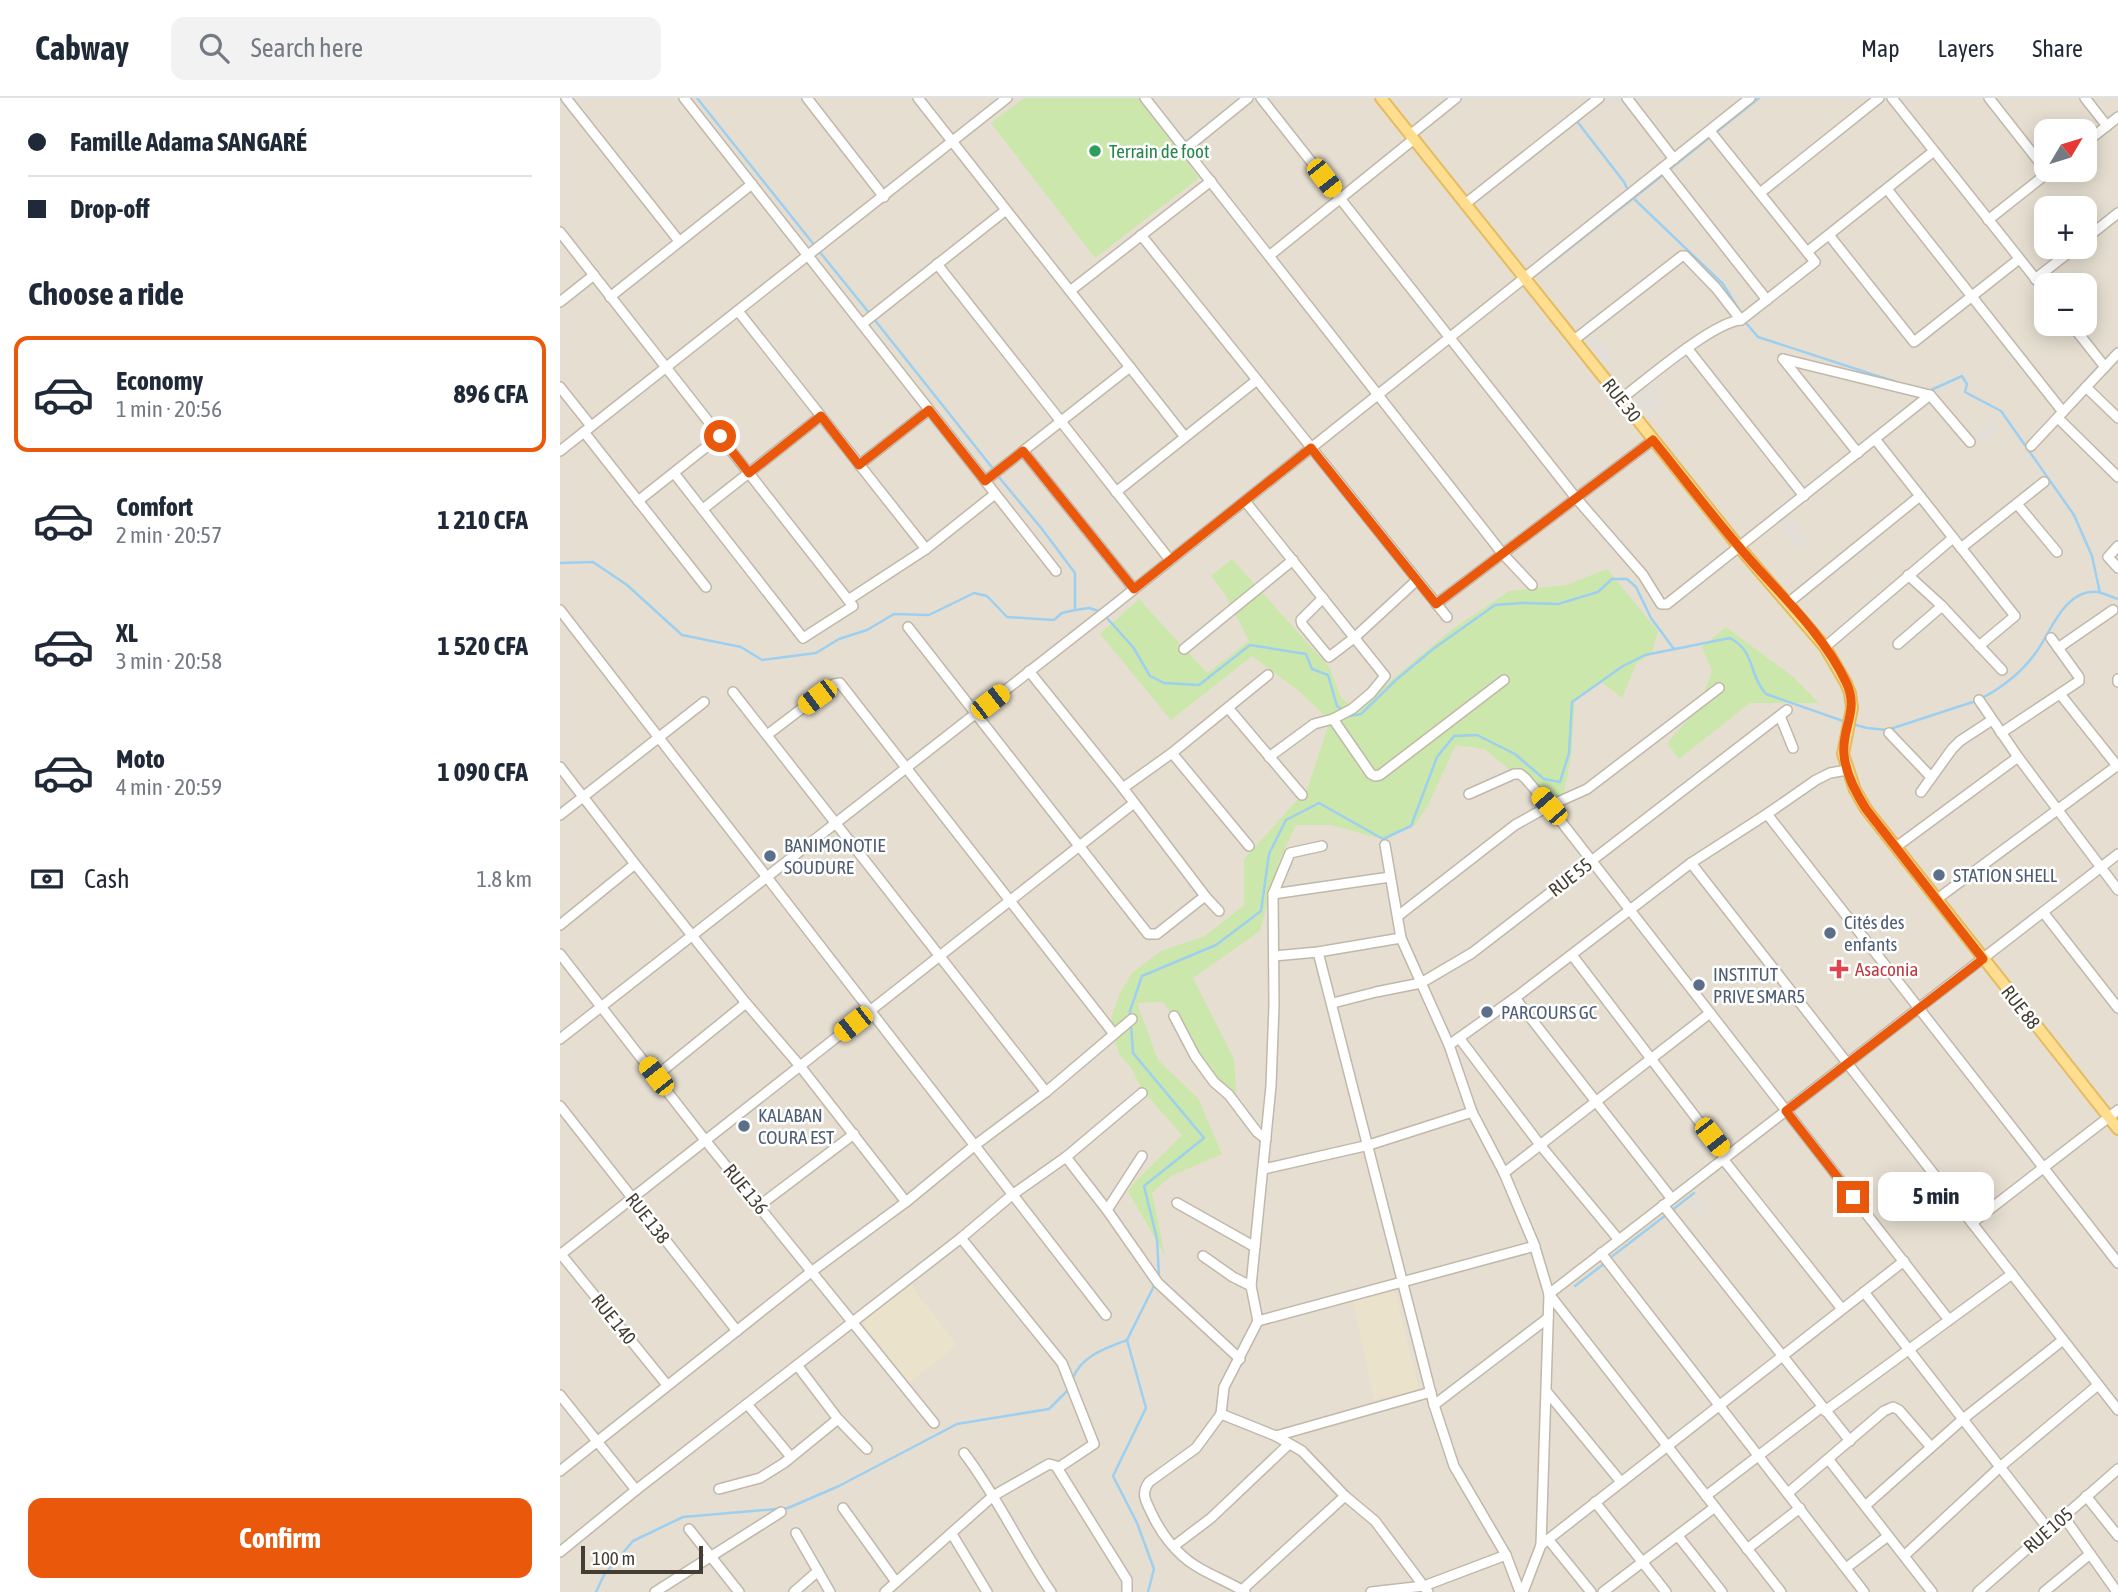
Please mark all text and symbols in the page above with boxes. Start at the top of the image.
search box [171,17,661,80]
text: Cabway [35,29,129,67]
icon: search [195,29,233,67]
text: Search here [251,33,363,63]
text: Map [1861,35,1900,62]
text: Layers [1938,35,1994,62]
text: Share [2032,35,2083,62]
north arrow [2034,119,2096,182]
map controls [2034,119,2097,336]
text: Famille Adama SANGARÉ [70,127,307,157]
place label: Terrain de foot [1109,140,1210,162]
marker: Terrain de foot [1087,143,1103,159]
car [1303,155,1346,201]
text: Drop-off [70,194,150,224]
button: + [2034,196,2097,259]
button: − [2034,273,2097,336]
text: Choose a ride [28,275,184,312]
icon: car [32,363,95,426]
text: Economy [116,366,203,396]
street label: RUE 30 [1598,374,1646,426]
text: 896 CFA [453,379,528,409]
text: 1 min · 20:56 [116,396,222,422]
route start [704,420,736,452]
icon: car [32,489,95,552]
text: Comfort [116,492,193,522]
text: 1 210 CFA [438,505,528,535]
text: 2 min · 20:57 [116,522,222,548]
icon: car [32,615,95,678]
text: XL [116,618,138,648]
text: 1 520 CFA [438,631,528,661]
text: 3 min · 20:58 [116,648,222,674]
car [794,676,841,718]
car [967,681,1014,723]
icon: car [32,741,95,804]
text: Moto [116,744,165,774]
text: 1 090 CFA [438,757,528,787]
text: 4 min · 20:59 [116,774,222,800]
car [1528,783,1571,829]
place label: BANIMONOTIE SOUDURE [784,834,885,878]
marker: BANIMONOTIE SOUDURE [762,848,778,864]
street label: RUE 55 [1544,853,1596,901]
icon: cash [28,860,66,898]
text: Cash [84,864,130,894]
place label: STATION SHELL [1953,864,2058,886]
text: 1.8 km [476,866,532,892]
marker: STATION SHELL [1931,867,1947,883]
place label: Cités des enfants [1844,911,1905,955]
marker: Cités des enfants [1822,925,1838,941]
place label: Asaconia [1855,958,1918,980]
marker: Asaconia [1829,959,1849,979]
place label: INSTITUT PRIVE SMAR5 [1713,963,1805,1007]
marker: INSTITUT PRIVE SMAR5 [1691,977,1707,993]
street label: RUE 88 [1997,981,2045,1033]
place label: PARCOURS GC [1501,1001,1598,1023]
car [830,1003,877,1045]
marker: PARCOURS GC [1479,1004,1495,1020]
car [635,1053,678,1099]
place label: KALABAN COURA EST [758,1104,835,1148]
car [1691,1114,1734,1160]
marker: KALABAN COURA EST [736,1118,752,1134]
street label: RUE 136 [719,1159,773,1219]
callout: 5 min [1878,1172,1993,1222]
route end [1837,1181,1869,1213]
text: 5 min [1913,1183,1959,1209]
street label: RUE 138 [621,1188,675,1248]
street label: RUE 140 [587,1289,641,1349]
button: Confirm [28,1498,532,1578]
street label: RUE 105 [2019,1503,2077,1557]
scale bar [581,1543,704,1575]
text: 100 m [592,1547,635,1569]

